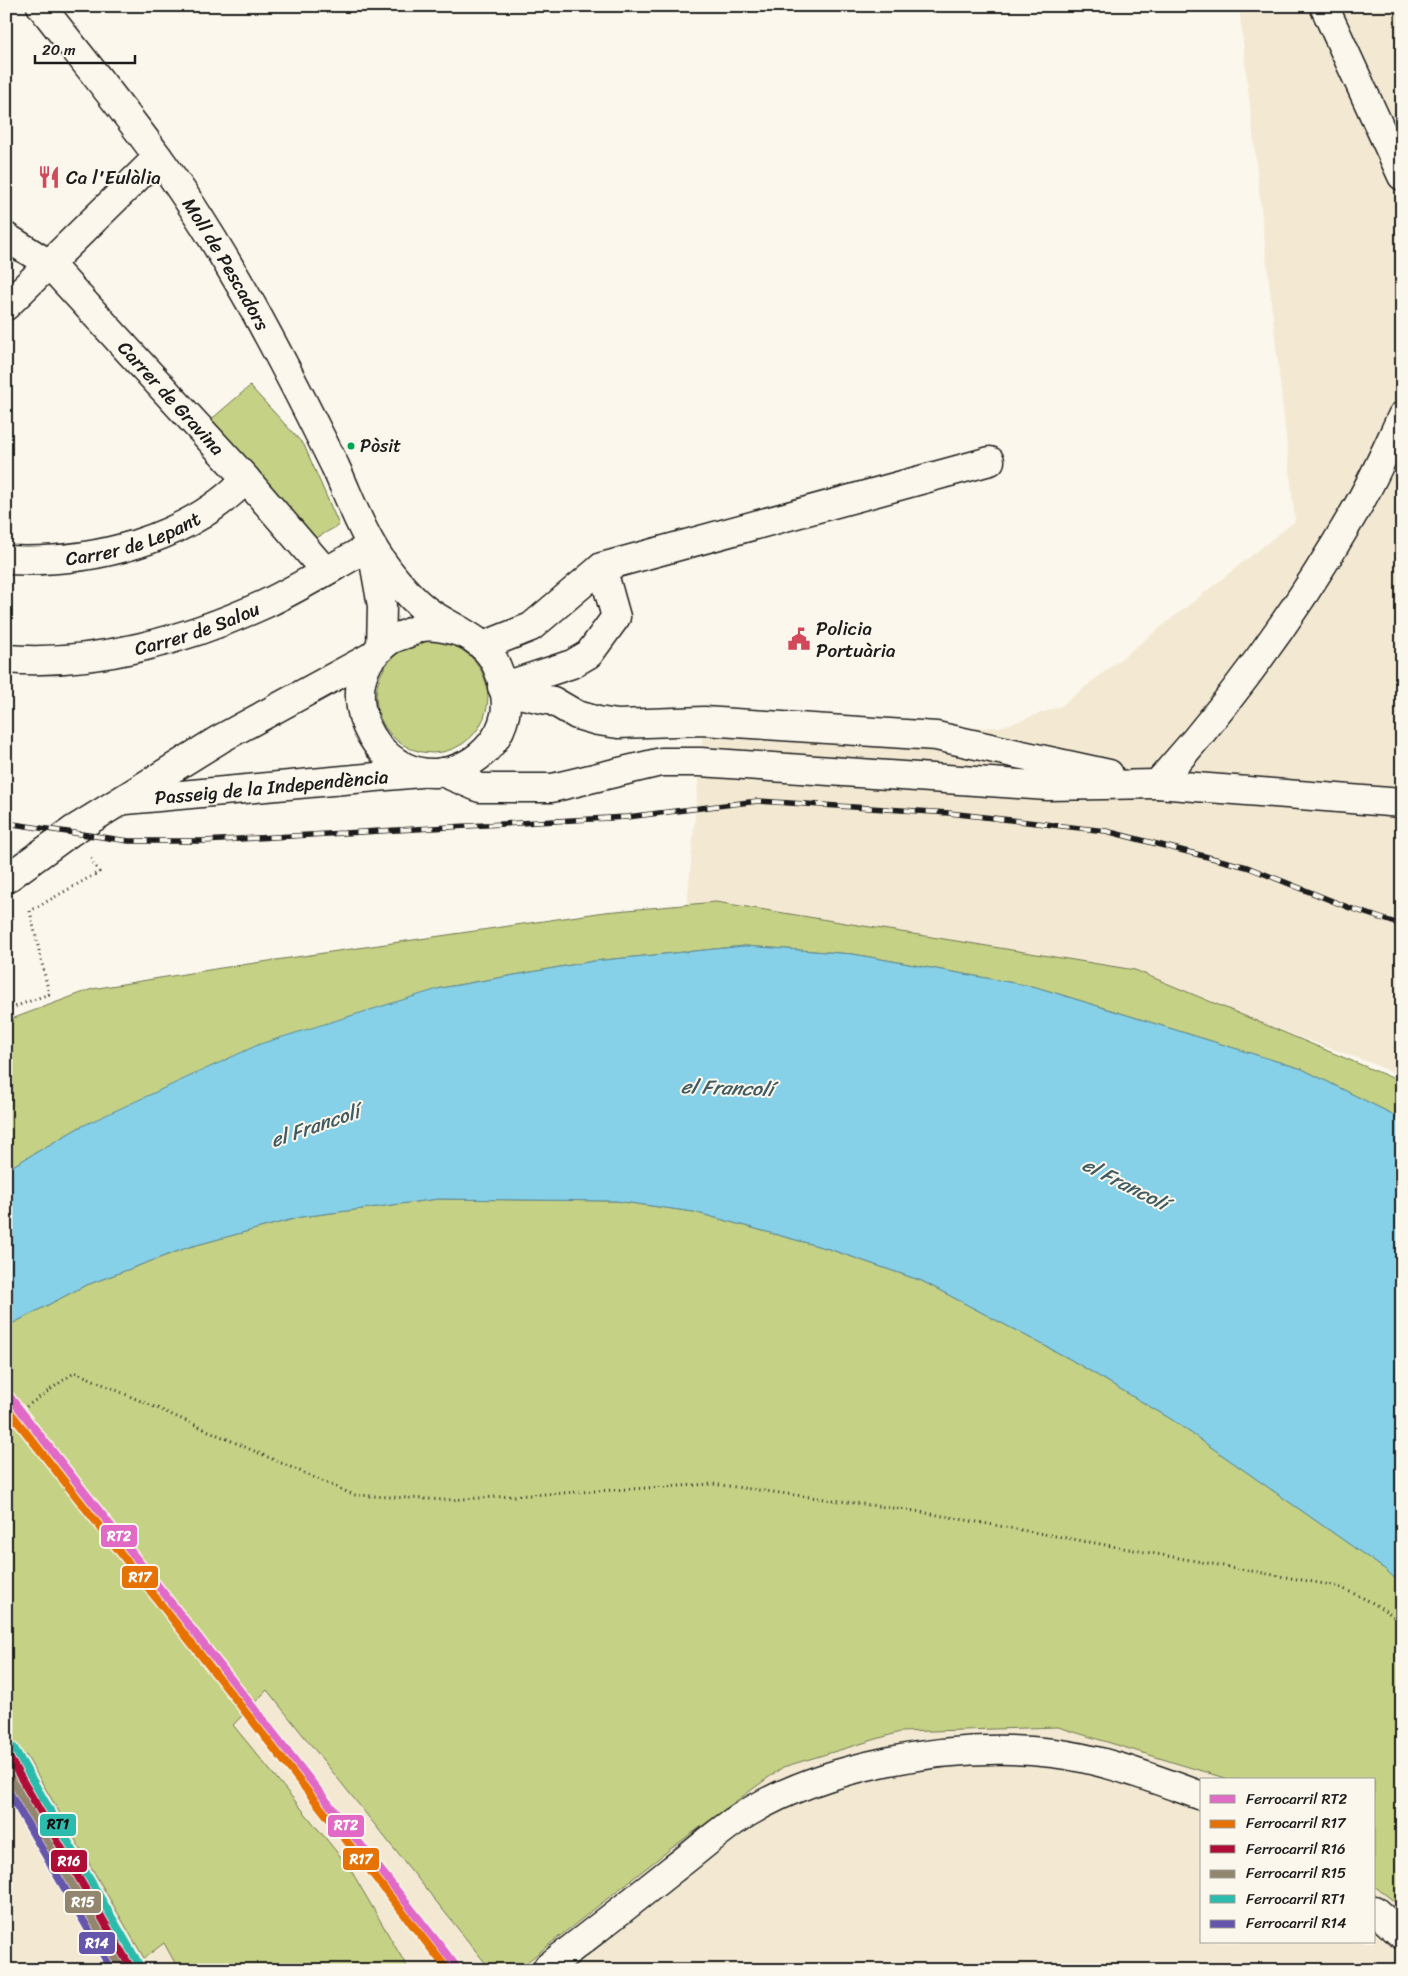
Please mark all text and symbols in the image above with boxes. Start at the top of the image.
scale bar [35,32,135,64]
text: 20 m [42,37,76,63]
place label: Ca l'Eulàlia [66,161,161,194]
restaurant icon: Ca l'Eulàlia [36,164,62,190]
street label: Moll de Pescadors [174,190,279,337]
street label: Carrer de Gravina [110,332,233,463]
place label: Pòsit [360,430,401,462]
marker: Pòsit [346,441,356,451]
street label: Carrer de Lepant [64,502,207,575]
street label: Carrer de Salou [131,592,265,665]
place label: Policia Portuària [816,612,896,667]
public building icon: Policia Portuària [786,626,812,652]
street label: Passeig de la Independència [153,759,390,814]
water label: el Francolí [680,1069,780,1107]
water label: el Francolí [266,1092,370,1158]
water label: el Francolí [1076,1147,1180,1223]
line badge: RT2 [100,1524,138,1548]
text: RT2 [106,1524,132,1549]
line badge: R17 [121,1565,159,1589]
text: R17 [128,1565,152,1590]
legend [1200,1778,1376,1944]
text: Ferrocarril RT2 [1246,1786,1348,1812]
text: Ferrocarril R17 [1246,1810,1347,1836]
text: RT1 [46,1812,69,1837]
line badge: RT1 [39,1813,77,1837]
text: RT2 [333,1813,359,1838]
line badge: RT2 [327,1814,365,1838]
text: Ferrocarril R16 [1246,1836,1346,1862]
line badge: R17 [342,1847,380,1871]
text: R17 [349,1847,373,1872]
line badge: R16 [50,1849,88,1873]
text: R16 [57,1849,80,1874]
text: Ferrocarril R15 [1246,1860,1346,1886]
text: Ferrocarril RT1 [1246,1886,1345,1912]
line badge: R15 [64,1890,102,1914]
text: R15 [70,1890,95,1915]
text: Ferrocarril R14 [1246,1910,1346,1936]
line badge: R14 [78,1931,116,1955]
text: R14 [84,1931,109,1956]

